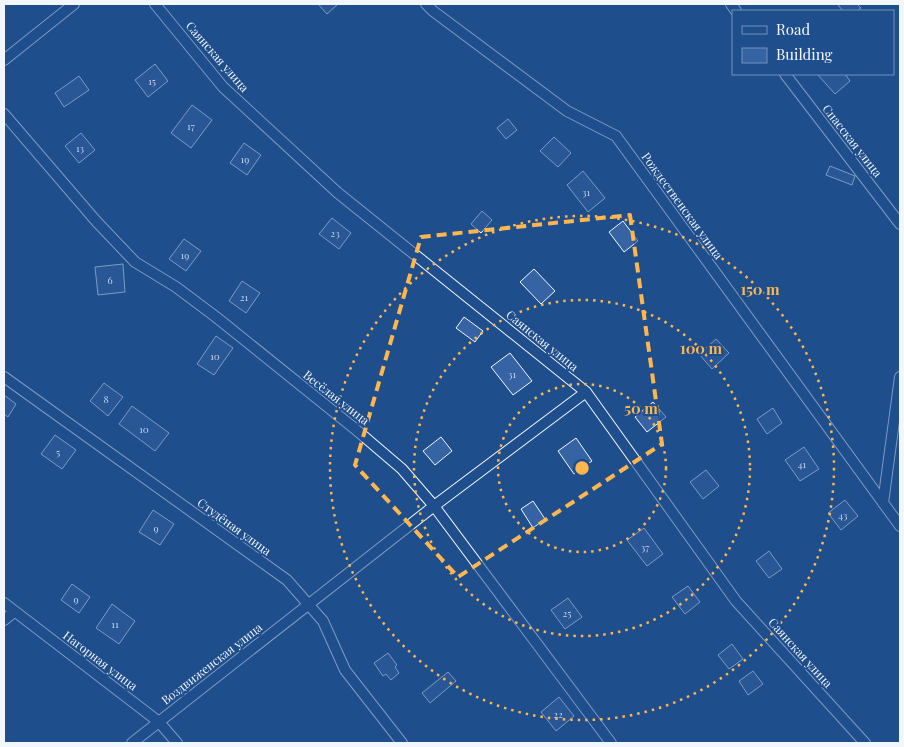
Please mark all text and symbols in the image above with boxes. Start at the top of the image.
legend [732,10,894,75]
street label: Саянская улица [183,18,253,95]
text: Road [776,19,810,39]
text: Building [776,44,833,64]
house number: 15 [148,74,156,88]
street label: Спасская улица [819,101,886,180]
house number: 17 [187,119,195,133]
house number: 13 [76,141,85,155]
street label: Рождественская улица [639,149,727,262]
house number: 19 [241,152,249,166]
house number: 31 [582,185,590,199]
house number: 23 [330,226,340,240]
house number: 19 [181,248,189,262]
house number: 6 [107,273,113,287]
text: 150 m [740,279,780,299]
house number: 21 [240,290,249,304]
street label: Саянская улица [503,306,582,374]
text: 100 m [680,338,723,358]
house number: 10 [210,349,220,363]
street label: Весёлая улица [300,366,373,428]
house number: 31 [508,367,516,381]
house number: 8 [103,392,109,406]
text: 50 m [624,398,658,418]
house number: 10 [139,422,149,436]
house number: 5 [56,445,60,459]
house number: 41 [798,457,807,471]
centre of rings [573,459,591,477]
street label: Студёная улица [194,494,275,558]
house number: 43 [838,508,848,522]
house number: 9 [153,521,159,535]
house number: 37 [641,540,649,554]
house number: 9 [73,592,79,606]
house number: 25 [563,606,571,620]
street label: Саянская улица [765,614,836,691]
house number: 11 [111,617,119,631]
street label: Воздвиженская улица [158,619,265,708]
street label: Нагорная улица [60,627,141,693]
house number: 22 [553,707,563,721]

